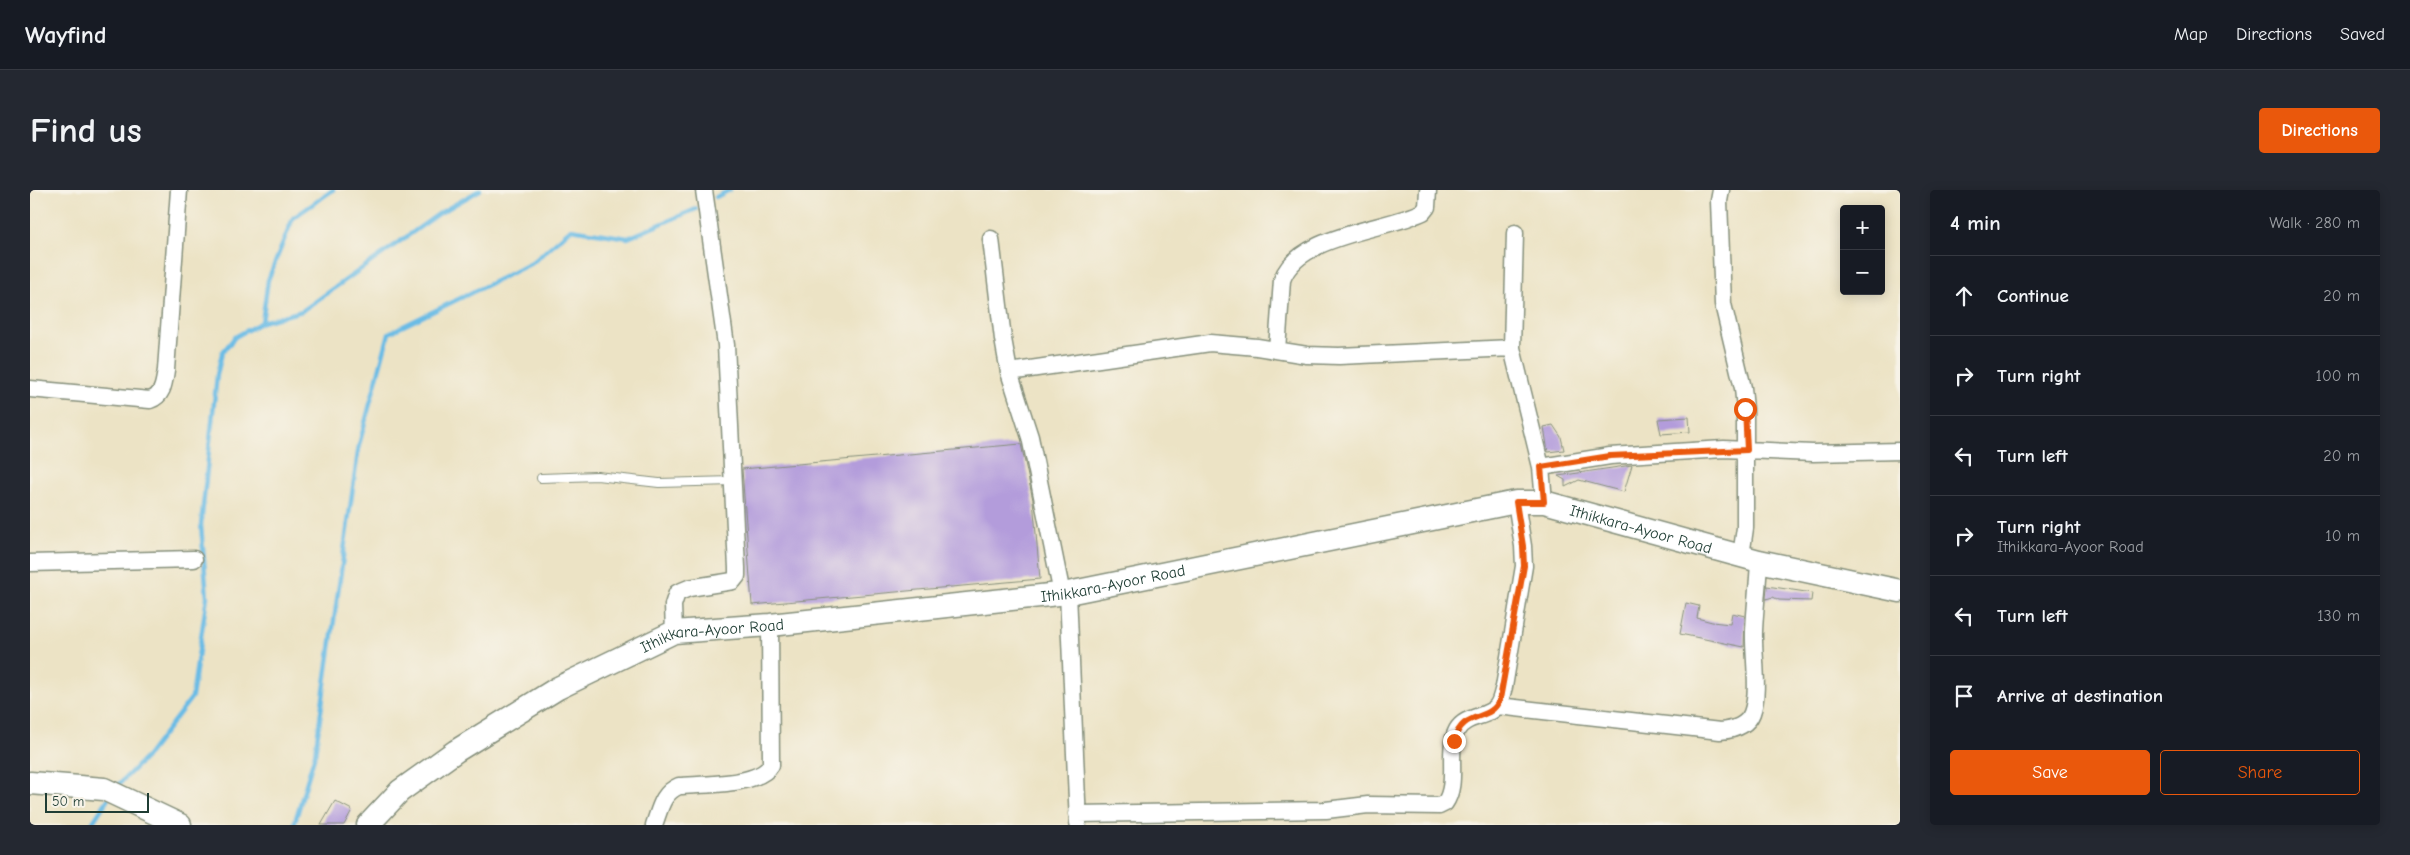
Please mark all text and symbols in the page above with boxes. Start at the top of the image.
text: Wayfind [25,21,106,49]
text: Map [2174,24,2208,45]
text: Directions [2236,24,2312,45]
text: Saved [2340,24,2385,45]
button: Directions [2259,108,2380,153]
text: Find us [30,110,142,151]
map controls [1840,205,1885,295]
button: + [1840,205,1885,250]
text: 4 min [1950,211,2001,235]
text: Walk · 280 m [2269,214,2360,232]
button: − [1840,250,1885,295]
icon: ahead [1950,282,1978,310]
text: Continue [1997,285,2069,307]
text: 20 m [2323,287,2360,305]
icon: right [1950,362,1978,390]
text: Turn right [1997,365,2081,387]
text: 100 m [2316,367,2360,385]
route start [1734,398,1757,421]
icon: left [1950,442,1978,470]
text: Turn left [1997,445,2068,467]
text: 20 m [2323,447,2360,465]
street label: Ithikkara-Ayoor Road [1568,502,1714,558]
text: Turn right [1997,516,2081,538]
icon: right [1950,522,1978,550]
text: 10 m [2325,527,2360,545]
text: Ithikkara-Ayoor Road [1997,538,2144,556]
street label: Ithikkara-Ayoor Road [1040,561,1187,606]
icon: left [1950,602,1978,630]
text: Turn left [1997,605,2068,627]
text: 130 m [2317,607,2360,625]
street label: Ithikkara-Ayoor Road [638,616,785,657]
icon: arrive [1950,682,1978,710]
text: Arrive at destination [1997,685,2163,707]
route end [1443,730,1466,753]
button: Save [1950,750,2150,795]
button: Share [2160,750,2360,795]
scale bar [45,790,149,813]
text: 50 m [52,793,84,810]

